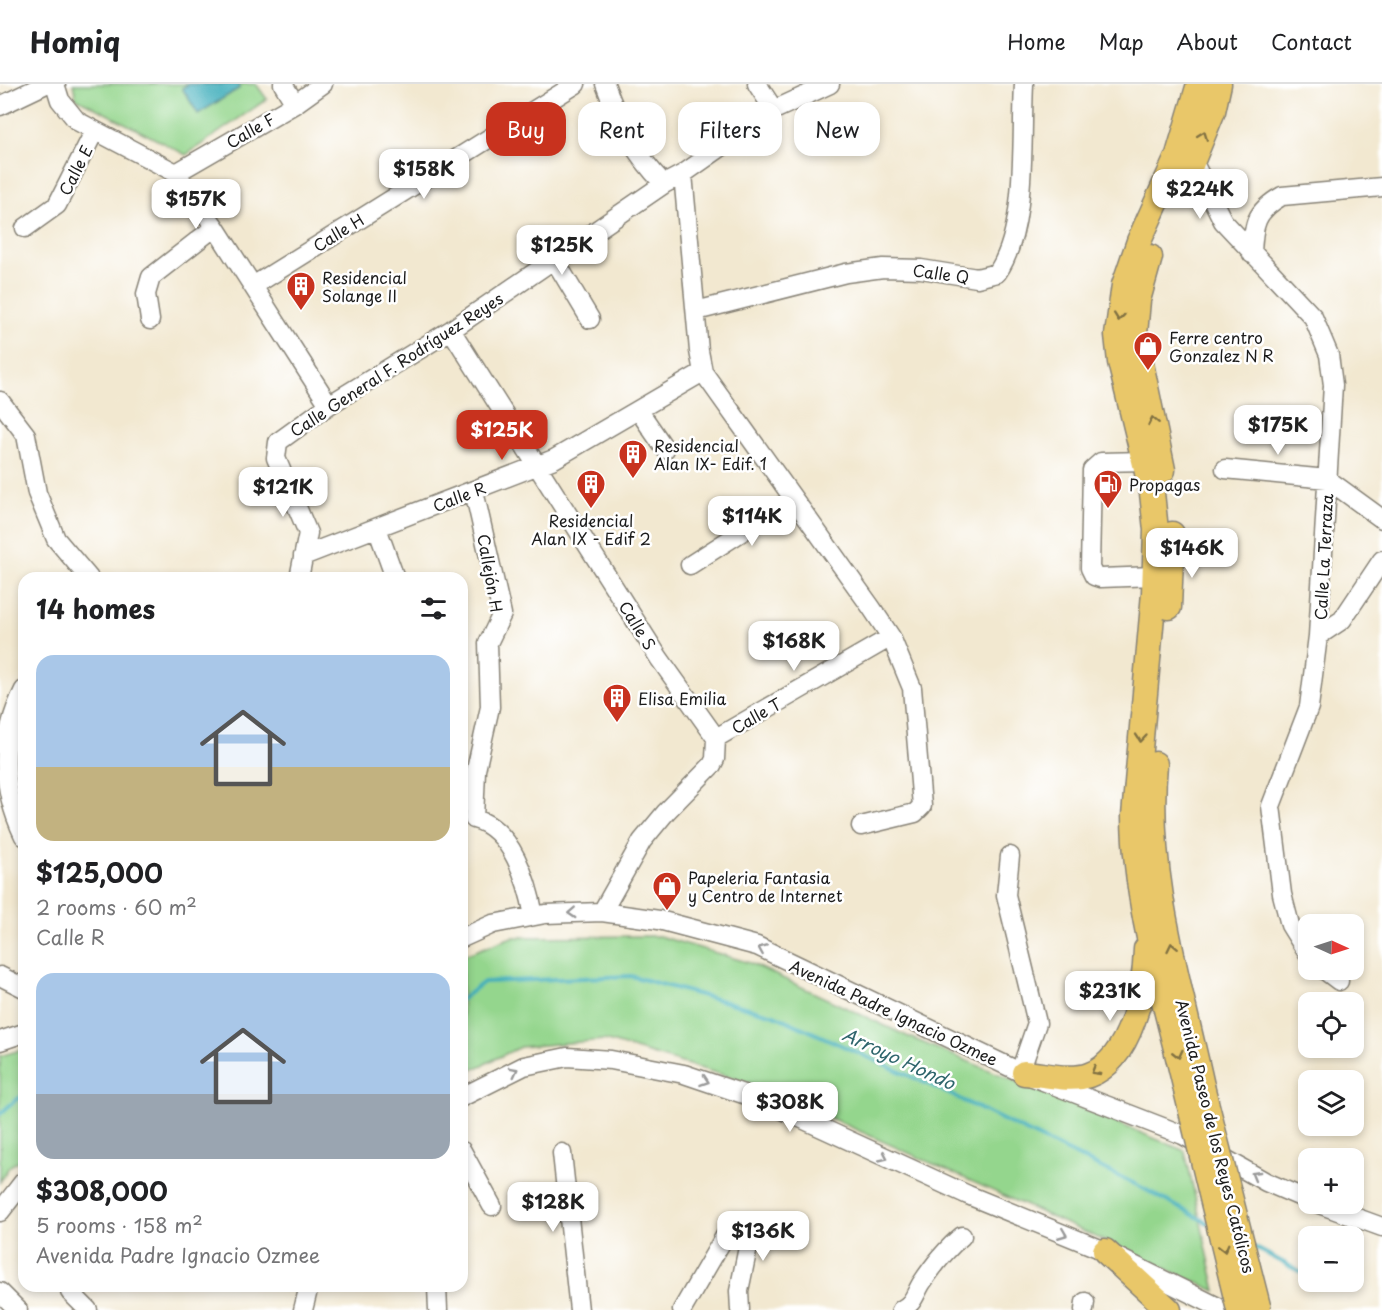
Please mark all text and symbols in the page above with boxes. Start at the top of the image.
text: Homiq [30,20,120,63]
text: Home [1007,25,1066,57]
text: Map [1099,25,1144,57]
text: About [1177,25,1238,57]
text: Contact [1271,25,1352,57]
chip: Buy [486,102,566,156]
chip: Rent [578,102,666,156]
chip: Filters [678,102,782,156]
chip: New [794,102,880,156]
street label: Calle F [221,106,279,154]
one-way arrow [1196,131,1208,142]
street label: Calle E [52,141,98,199]
pin: $158K [382,149,466,200]
text: $158K [393,153,455,183]
pin: $224K [1158,169,1242,220]
text: $224K [1166,173,1234,203]
pin: $157K [154,179,238,230]
text: $157K [166,183,226,213]
street label: Calle H [308,207,368,257]
pin: $125K [520,225,604,276]
text: $125K [531,229,593,259]
street label: Calle Q [911,257,971,289]
place label: Residencial Solange II [322,265,407,307]
building icon: Residencial Solange II [285,270,317,312]
street label: Calle General F. Rodríguez Reyes [285,286,507,442]
one-way arrow [1113,312,1126,322]
place label: Ferre centro Gonzalez N R [1169,325,1274,367]
shop icon: Ferre centro Gonzalez N R [1132,330,1164,372]
pin: $175K [1236,405,1320,456]
text: $175K [1248,409,1308,439]
pin: $125K [460,410,544,461]
text: $125K [471,414,533,444]
one-way arrow [1147,416,1160,426]
place label: Residencial Alan IX- Edif. 1 [654,433,767,475]
building icon: Residencial Alan IX- Edif. 1 [617,438,649,480]
pin: $121K [241,467,325,518]
building icon: Residencial Alan IX - Edif 2 [575,468,607,510]
fuel station icon: Propagas [1092,468,1124,510]
text: $121K [253,471,313,501]
place label: Propagas [1129,472,1200,496]
street label: Calle R [429,475,489,517]
street label: Calle La Terraza [1308,493,1338,621]
pin: $114K [710,496,794,547]
text: $114K [722,500,782,530]
place label: Residencial Alan IX - Edif 2 [531,508,651,550]
pin: $146K [1150,528,1234,579]
street label: Callejón H [472,532,510,614]
text: $146K [1160,532,1224,562]
text: 14 homes [36,589,155,628]
icon: filters [417,592,450,625]
street label: Calle S [614,596,662,654]
pin: $168K [752,621,836,672]
text: $168K [762,625,826,655]
building icon: Elisa Emilia [601,682,633,724]
place label: Elisa Emilia [638,686,727,710]
street label: Calle T [726,691,786,739]
icon: home [189,694,297,802]
one-way arrow [1135,733,1148,742]
text: $125,000 [36,853,163,892]
place label: Papeleria Fantasia y Centro de Internet [688,865,843,907]
shop icon: Papeleria Fantasia y Centro de Internet [651,870,683,912]
text: 2 rooms · 60 m² [36,892,197,922]
one-way arrow [568,907,577,920]
north arrow [1298,914,1364,980]
map controls [1298,914,1364,1292]
text: Calle R [36,922,105,952]
one-way arrow [1166,943,1179,953]
one-way arrow [758,945,769,957]
street label: Avenida Padre Ignacio Ozmee [786,953,1002,1071]
pin: $231K [1068,971,1152,1022]
text: $231K [1079,975,1141,1005]
button: locate [1298,992,1364,1058]
street label: Avenida Paseo de los Reyes Católicos [1170,997,1262,1275]
icon: home [189,1012,297,1120]
water label: Arroyo Hondo [838,1020,961,1096]
one-way arrow [1171,1049,1184,1059]
one-way arrow [1091,1063,1101,1075]
one-way arrow [508,1066,519,1078]
button: layers [1298,1070,1364,1136]
one-way arrow [699,1074,710,1087]
pin: $308K [748,1082,832,1133]
text: $308K [756,1086,824,1116]
button: + [1298,1148,1364,1214]
one-way arrow [878,1149,889,1161]
text: $308,000 [36,1171,168,1210]
one-way arrow [1251,1171,1261,1183]
pin: $128K [511,1182,595,1233]
text: $128K [521,1186,585,1216]
text: 5 rooms · 158 m² [36,1210,203,1240]
pin: $136K [721,1211,805,1262]
text: $136K [731,1215,795,1245]
button: − [1298,1226,1364,1292]
one-way arrow [1057,1227,1068,1239]
text: Avenida Padre Ignacio Ozmee [36,1240,320,1270]
one-way arrow [1217,1243,1230,1253]

